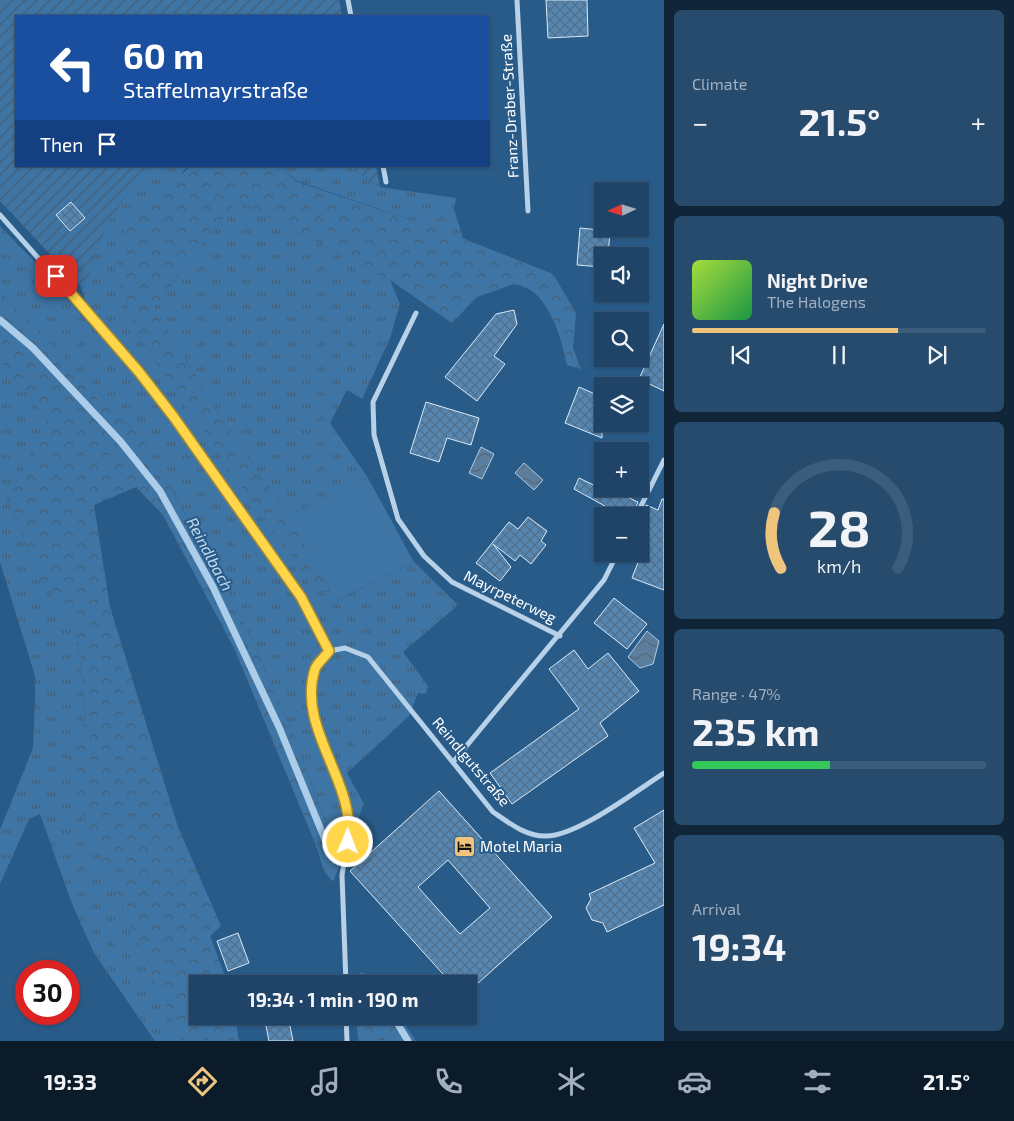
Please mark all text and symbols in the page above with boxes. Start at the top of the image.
text: 60 m [123,34,204,76]
street label: Franz-Draber-Straße [496,34,522,178]
icon: left [40,35,105,100]
text: Climate [692,74,747,93]
text: Staffelmayrstraße [123,76,308,102]
text: 21.5° [799,98,880,144]
text: − [692,105,708,139]
text: + [971,105,986,139]
icon: arrive [93,130,121,158]
text: Then [40,133,83,156]
north arrow [594,182,649,238]
map controls [594,182,649,562]
button: sound [594,247,649,302]
pin [35,255,77,297]
icon: arrive [42,262,70,290]
text: Night Drive [767,269,868,292]
text: The Halogens [767,292,866,311]
button: search [594,312,649,367]
icon: previous [727,341,755,369]
icon: pause [825,341,853,369]
icon: next [923,341,951,369]
button: layers [594,377,649,432]
button: + [594,442,649,497]
text: 28 [808,495,870,557]
button: − [594,507,649,562]
water label: Reindlbach [183,514,238,594]
text: km/h [817,555,861,577]
street label: Mayrpeterweg [461,566,560,627]
text: Range · 47% [692,684,781,703]
text: 235 km [692,708,820,754]
street label: Reindlgutstraße [429,713,514,810]
position arrow [321,815,373,867]
hotel icon: Motel Maria [452,835,476,859]
place label: Motel Maria [480,837,562,855]
text: Arrival [692,899,741,918]
text: 19:34 [692,923,786,969]
speed limit sign: 30 [15,960,80,1025]
text: 19:34 · 1 min · 190 m [247,988,419,1011]
icon: directions [185,1064,220,1099]
icon: music [308,1064,343,1099]
icon: phone [431,1064,466,1099]
icon: climate [554,1064,589,1099]
icon: car [677,1064,712,1099]
icon: filters [800,1064,835,1099]
text: 19:33 [44,1068,97,1094]
text: 21.5° [923,1068,970,1094]

